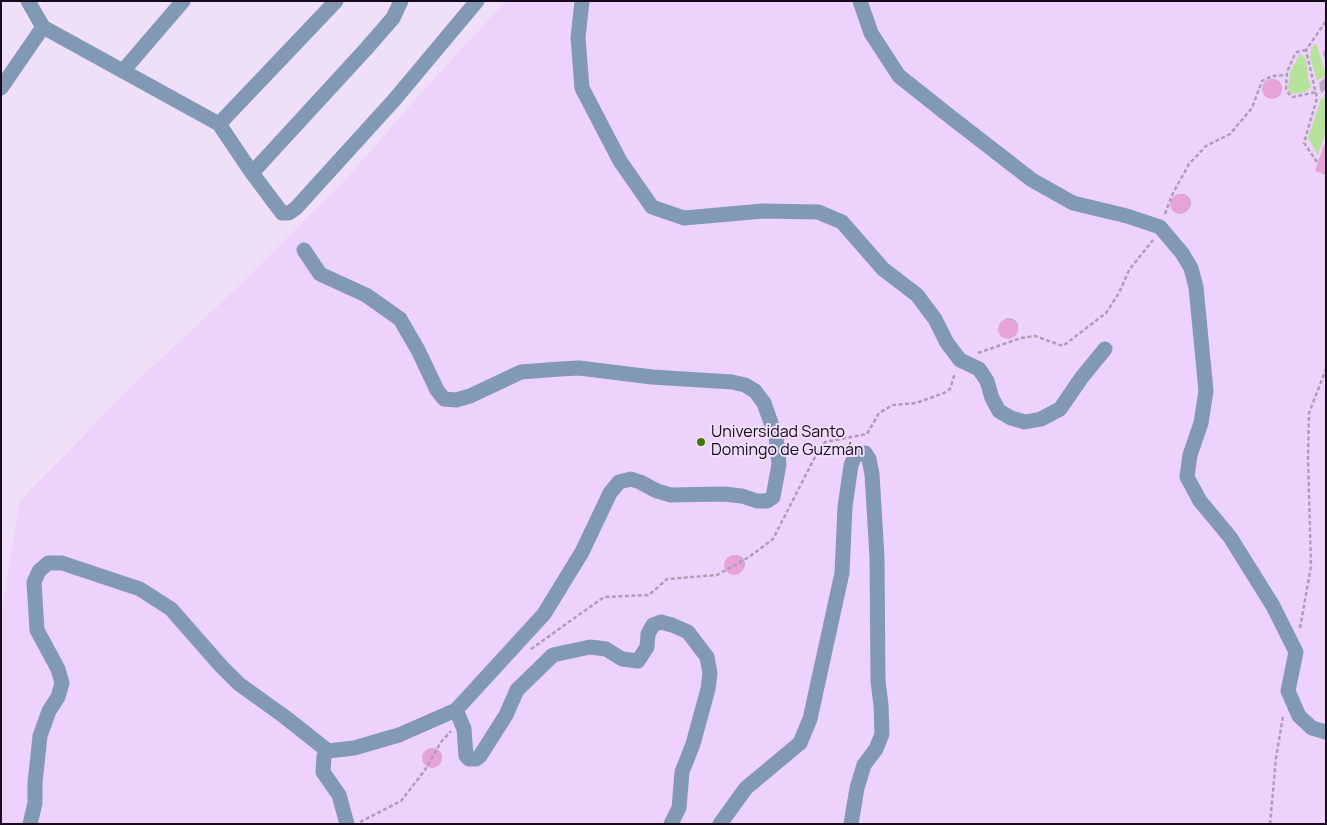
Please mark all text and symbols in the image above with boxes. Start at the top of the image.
place label: Universidad Santo Domingo de Guzmán [711,423,863,461]
marker: Universidad Santo Domingo de Guzmán [695,436,707,448]

